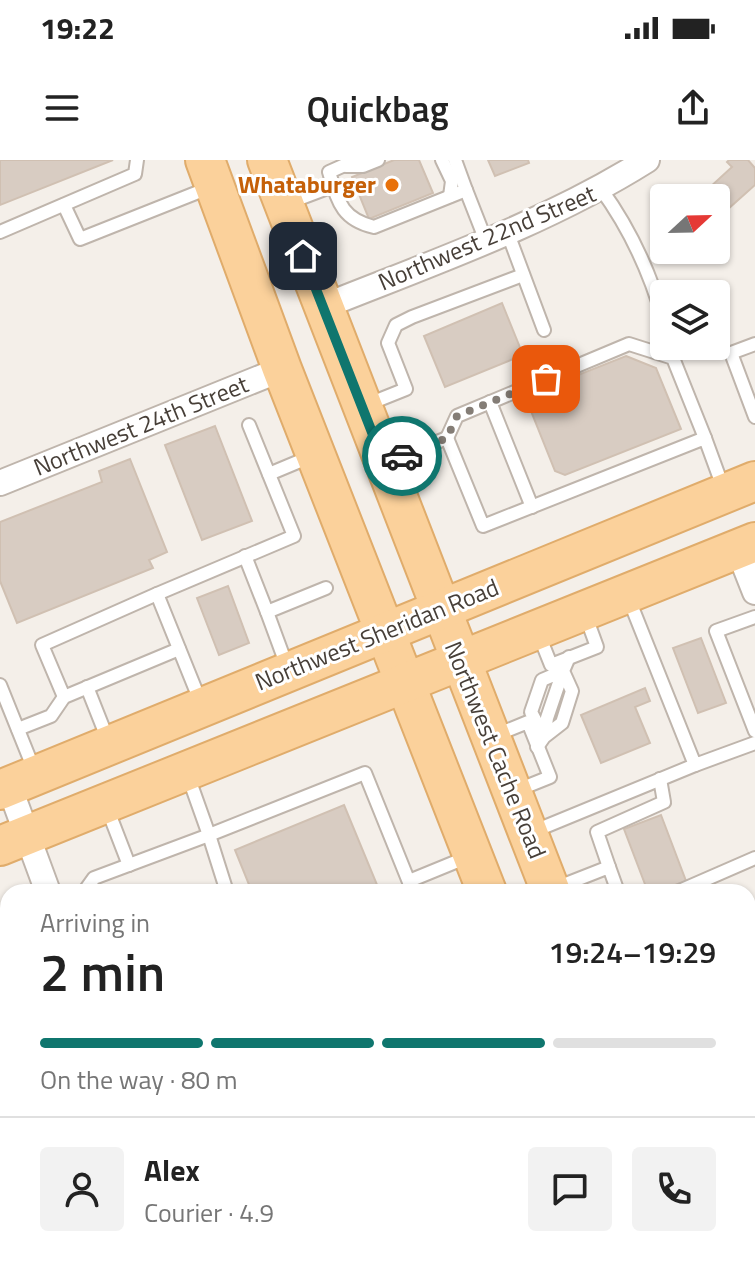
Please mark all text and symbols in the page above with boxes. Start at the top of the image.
text: 19:22 [40,5,115,51]
text: Quickbag [306,81,449,136]
icon: menu [40,86,84,130]
icon: share [671,86,715,130]
place label: Whataburger [238,166,376,202]
street label: Northwest 22nd Street [372,175,601,299]
marker: Whataburger [383,176,401,194]
north arrow [650,184,730,264]
map controls [650,184,730,360]
pin [269,222,337,290]
icon: home [281,234,325,278]
button: layers [650,280,730,360]
pin [512,345,580,413]
icon: bag [524,357,568,401]
street label: Northwest 24th Street [28,365,254,485]
courier [362,416,442,496]
icon: car [380,434,424,478]
street label: Northwest Sheridan Road [249,569,504,699]
street label: Northwest Cache Road [436,636,556,864]
text: Arriving in [40,903,150,942]
text: 19:24–19:29 [549,929,716,975]
text: 2 min [40,932,165,1011]
text: On the way · 80 m [40,1060,238,1099]
button: person [40,1147,124,1231]
text: Alex [144,1147,200,1193]
button: chat [528,1147,612,1231]
button: phone [632,1147,716,1231]
text: Courier · 4.9 [144,1193,274,1232]

